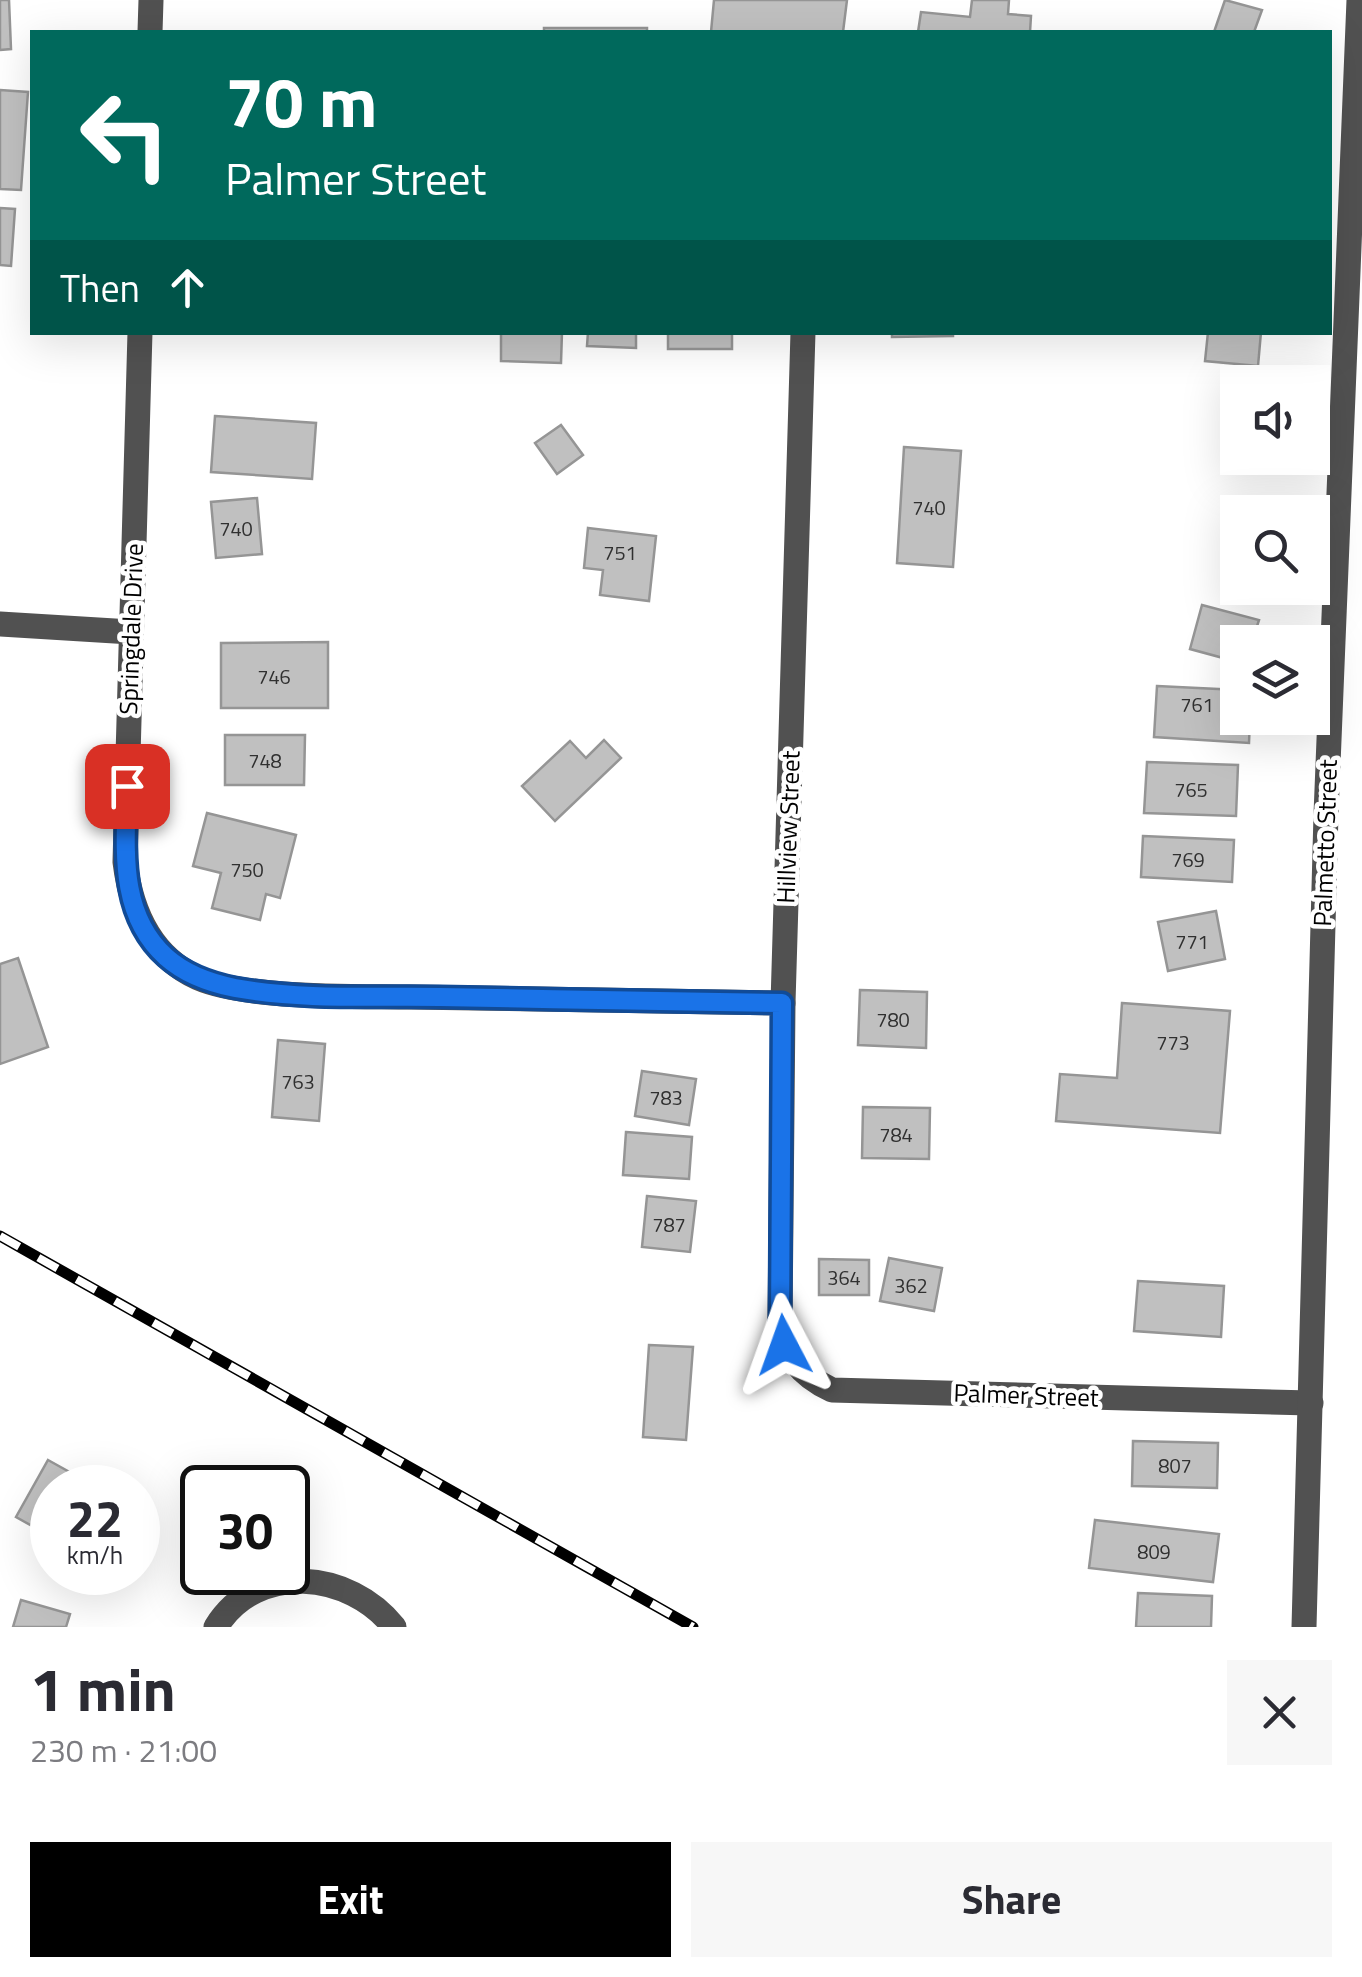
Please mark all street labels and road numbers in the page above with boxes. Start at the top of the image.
street label: Springdale Drive [109,543,153,715]
street label: Hillview Street [766,750,810,904]
street label: Palmetto Street [1303,759,1347,927]
street label: Palmer Street [953,1373,1099,1417]

